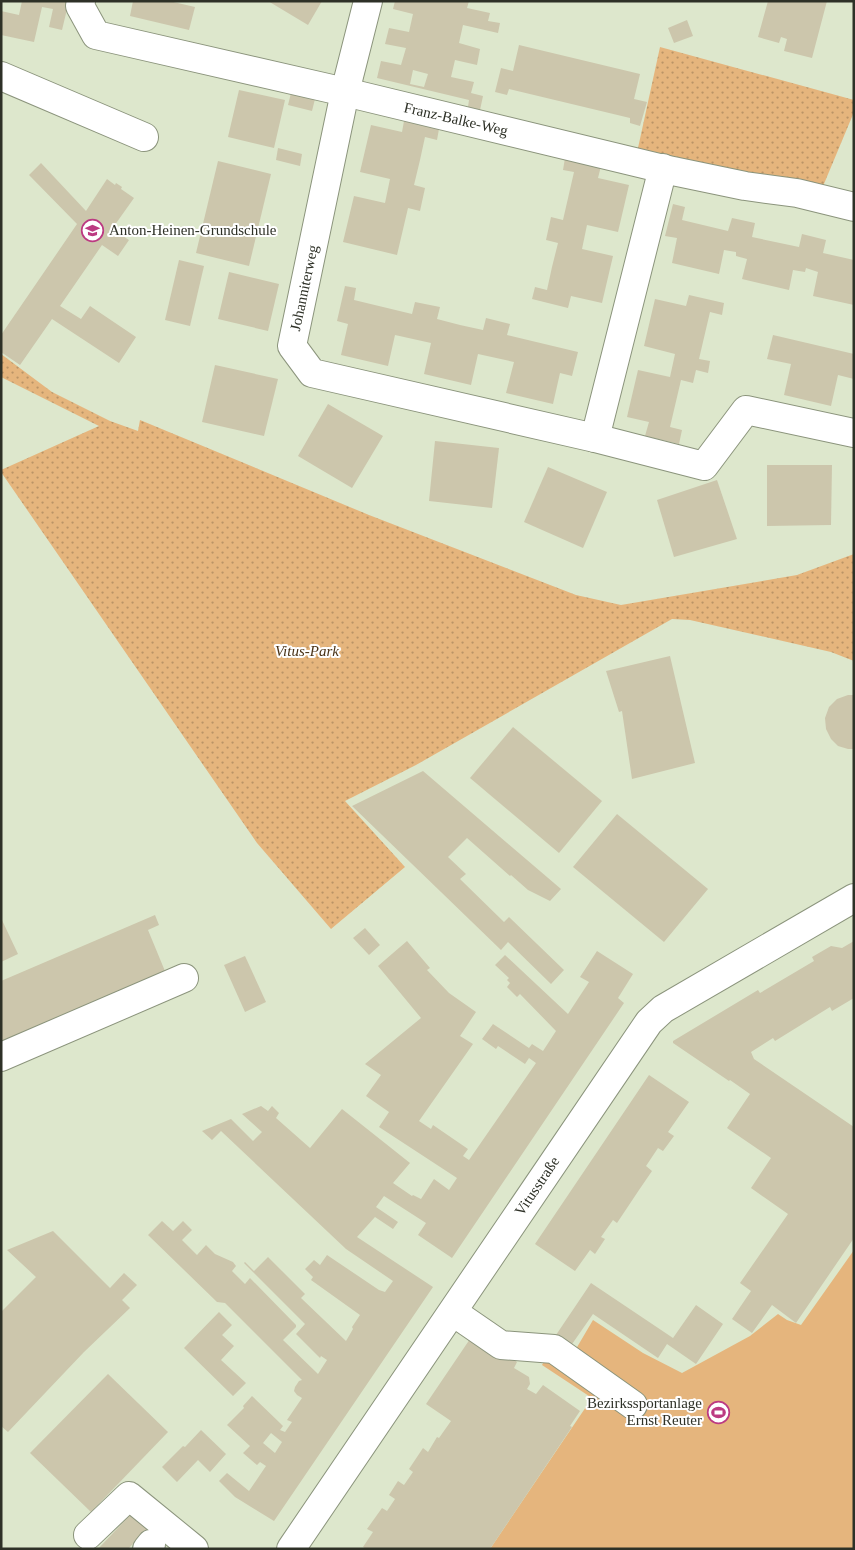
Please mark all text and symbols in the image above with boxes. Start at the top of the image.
street label: Franz-Balke-Weg [402,99,510,139]
school or university icon: Anton-Heinen-Grundschule [81,218,105,242]
place label: Anton-Heinen-Grundschule [109,222,277,238]
street label: Johanniterweg [287,243,321,332]
park label: Vitus-Park [275,643,339,659]
street label: Vitusstraße [512,1153,563,1218]
place label: Bezirkssportanlage Ernst Reuter [587,1395,702,1428]
sports icon: Bezirkssportanlage Ernst Reuter [706,1400,730,1424]

